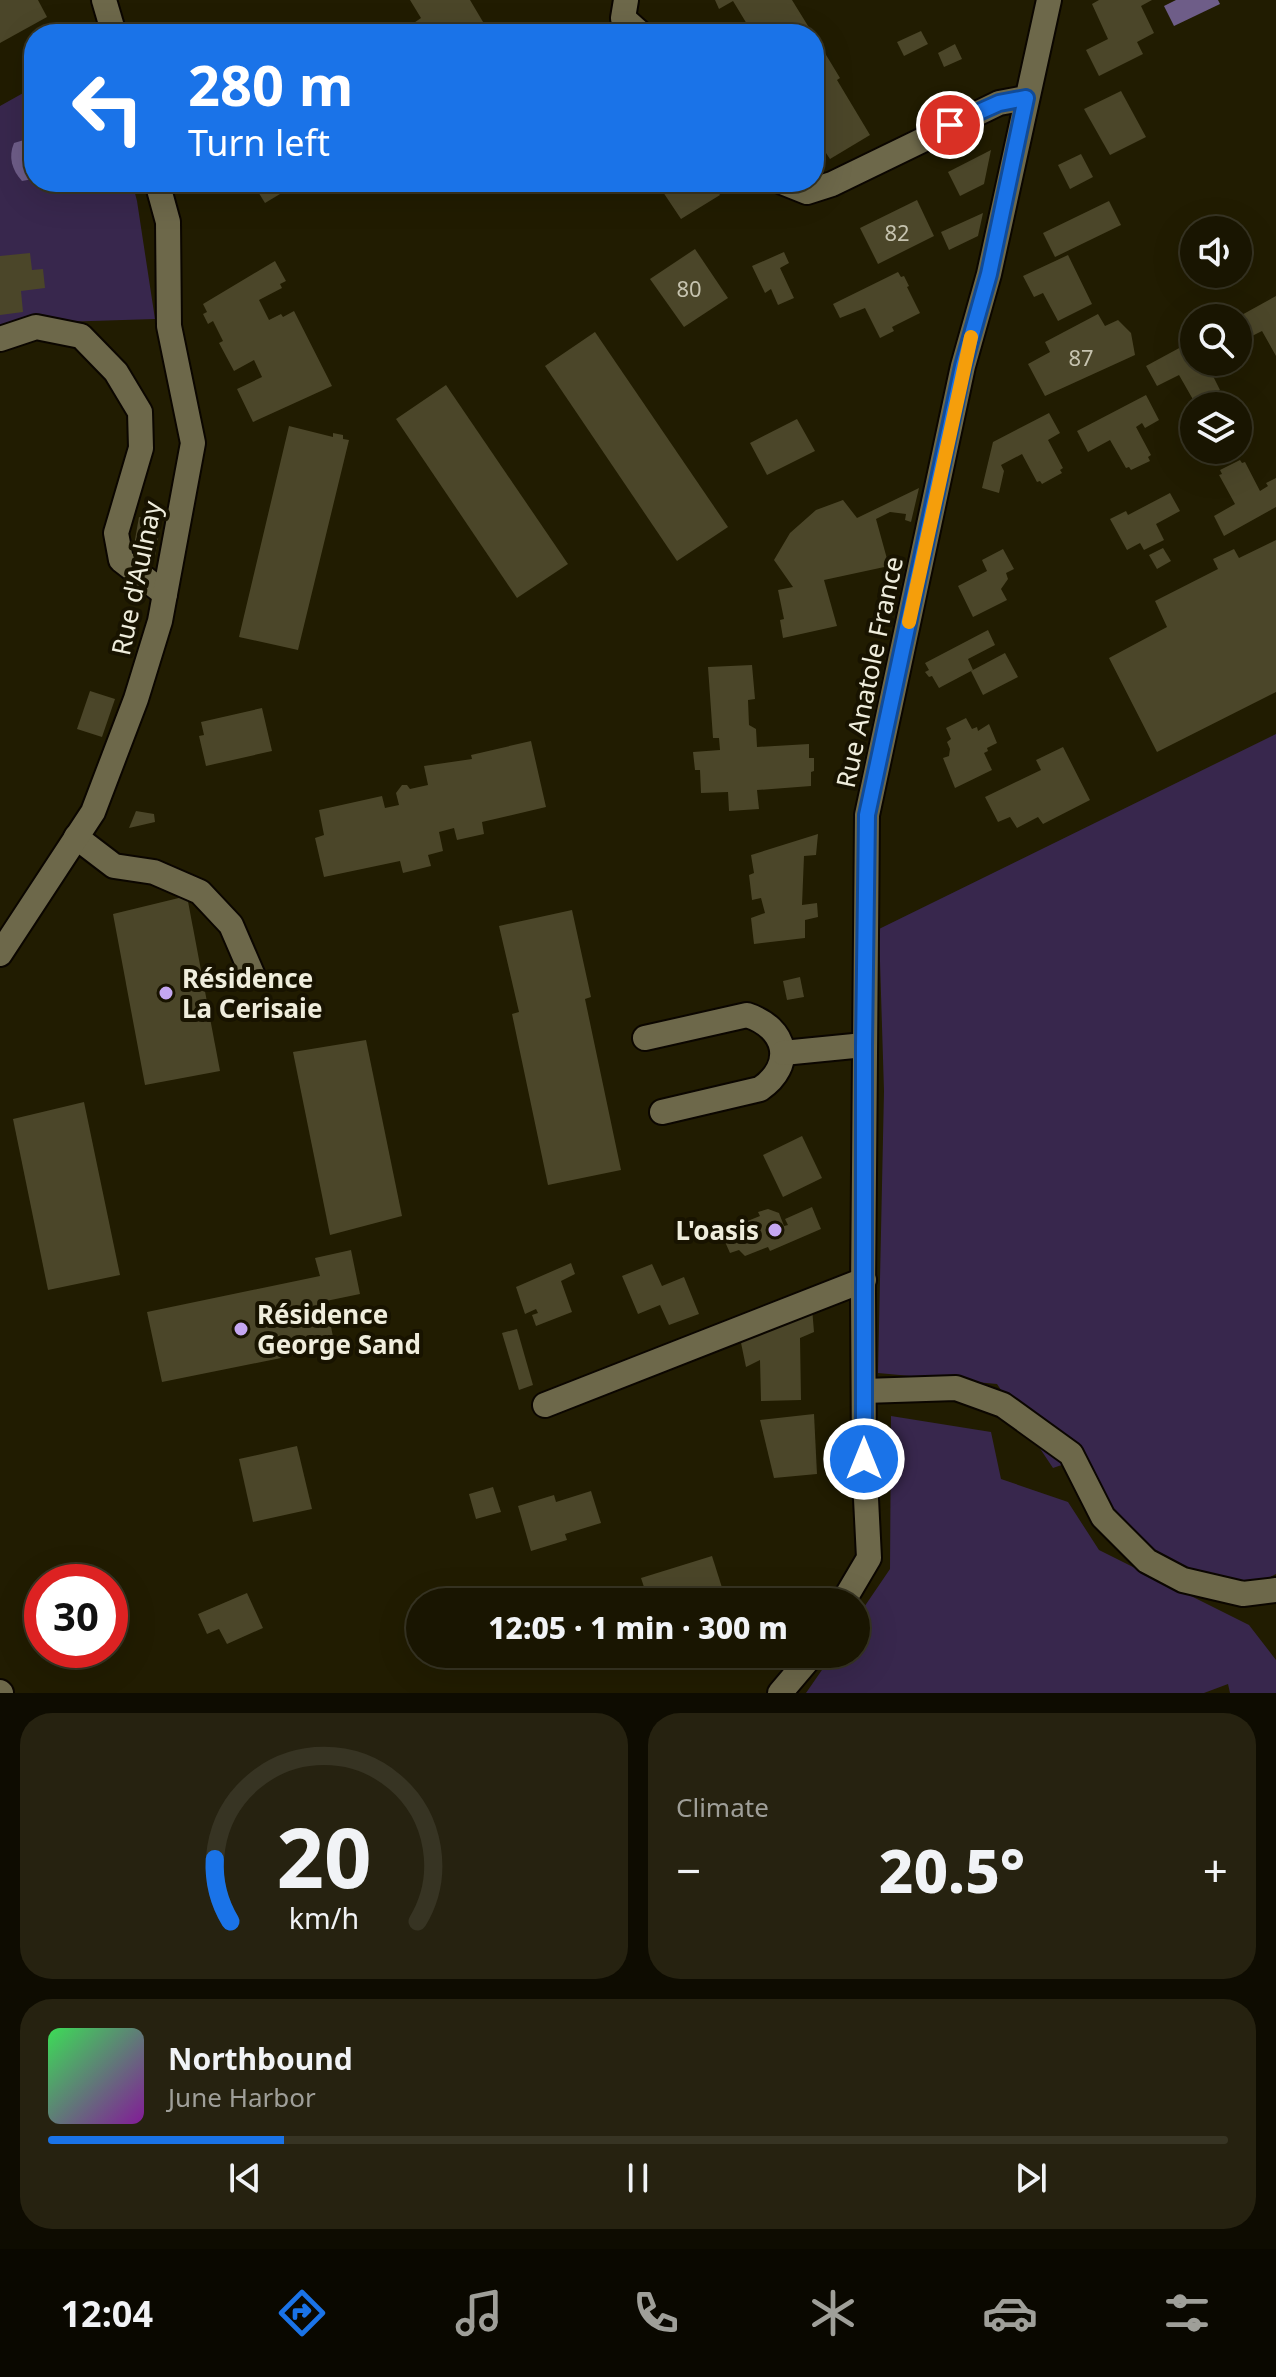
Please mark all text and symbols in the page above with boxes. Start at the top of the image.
text: 280 m [188,46,353,122]
icon: left [56,56,160,160]
pin [916,91,984,159]
icon: arrive [928,103,972,147]
text: Turn left [188,118,330,167]
map controls [1180,216,1252,464]
button: sound [1180,216,1252,288]
house number: 82 [884,217,910,247]
house number: 80 [676,273,702,303]
button: search [1180,304,1252,376]
house number: 87 [1068,342,1094,372]
button: layers [1180,392,1252,464]
street label: Rue d'Aulnay [102,497,170,659]
street label: Rue Anatole France [827,553,911,791]
place label: Résidence La Cerisaie [182,960,322,1026]
marker: Résidence La Cerisaie [157,984,175,1002]
place label: L'oasis [675,1212,759,1248]
marker: L'oasis [766,1221,784,1239]
place label: Résidence George Sand [257,1296,421,1362]
marker: Résidence George Sand [232,1320,250,1338]
position arrow [822,1417,906,1501]
speed limit sign: 30 [24,1564,128,1668]
text: 12:05 · 1 min · 300 m [488,1607,788,1648]
text: Climate [676,1789,769,1825]
text: 20 [276,1799,372,1912]
text: 20.5° [879,1829,1025,1911]
text: − [676,1840,701,1900]
text: + [1203,1840,1228,1900]
text: km/h [289,1898,359,1937]
text: Northbound [168,2038,353,2079]
text: June Harbor [168,2079,316,2115]
icon: previous [223,2156,267,2200]
icon: pause [616,2156,660,2200]
icon: next [1009,2156,1053,2200]
icon: directions [274,2285,330,2341]
icon: music [451,2285,507,2341]
icon: phone [628,2285,684,2341]
icon: climate [805,2285,861,2341]
icon: car [982,2285,1038,2341]
icon: filters [1159,2285,1215,2341]
text: 12:04 [61,2289,153,2338]

